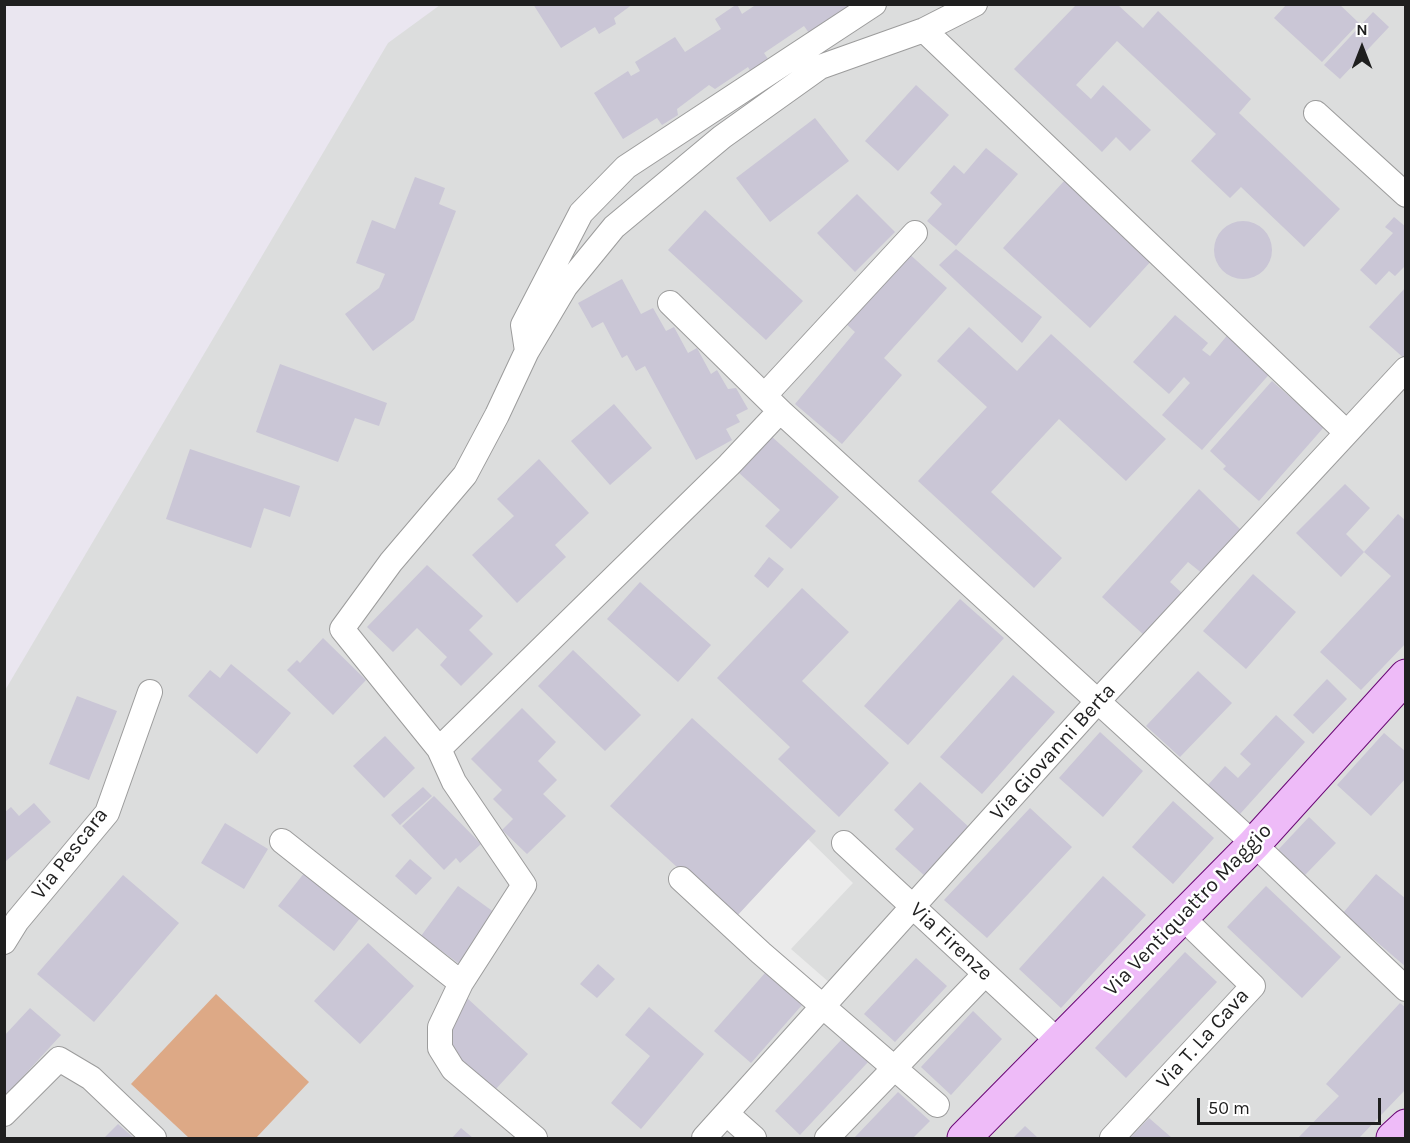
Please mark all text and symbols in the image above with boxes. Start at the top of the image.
north arrow [1332,18,1392,78]
text: N [1356,20,1368,39]
street label: Via Giovanni Berta [985,678,1121,826]
street label: Via Pescara [26,803,114,905]
street label: Via Ventiquattro Maggio [1099,818,1277,1002]
street label: Via Firenze [904,897,998,987]
street label: Via T. La Cava [1151,983,1255,1095]
scale bar [1200,1086,1384,1124]
text: 50 m [1208,1097,1250,1119]

